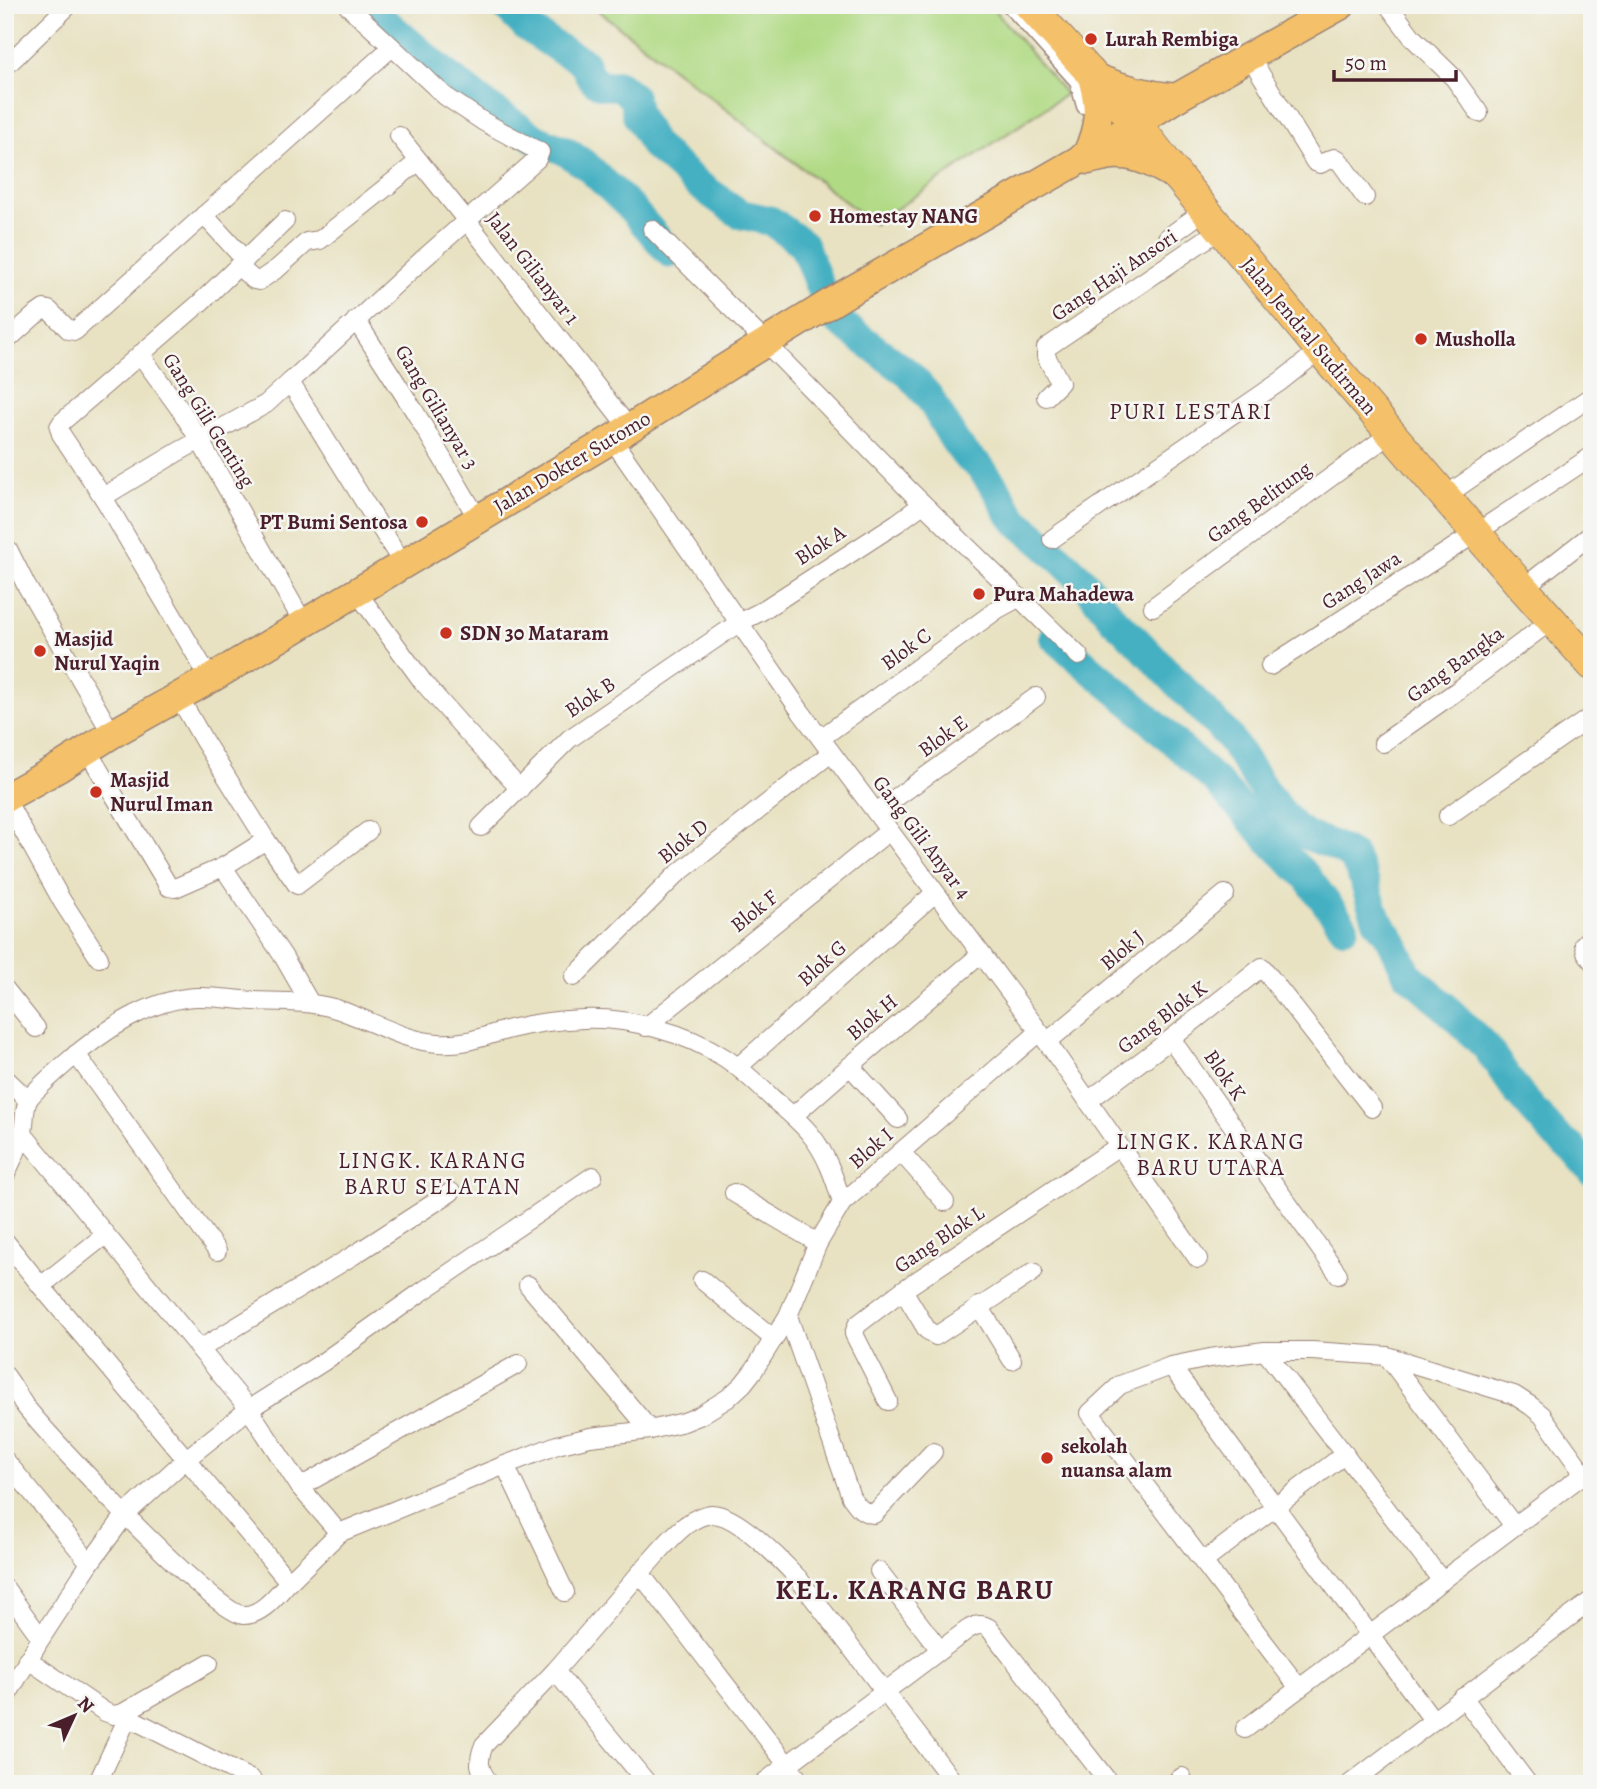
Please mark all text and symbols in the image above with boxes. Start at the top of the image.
place label: Lurah Rembiga [1105,25,1240,53]
marker: Lurah Rembiga [1083,31,1099,47]
scale bar [1334,38,1457,82]
text: 50 m [1345,49,1387,77]
place label: Homestay NANG [829,202,978,230]
street label: Jalan Gilianyar 1 [480,206,586,330]
marker: Homestay NANG [807,208,823,224]
street label: Gang Haji Ansori [1045,222,1183,328]
street label: Jalan Jendral Sudirman [1235,251,1383,421]
place label: Musholla [1435,325,1517,353]
marker: Musholla [1413,331,1429,347]
street label: Gang Gilianyar 3 [389,339,485,475]
street label: Gang Gili Genting [156,347,262,493]
district label: PURI LESTARI [1109,396,1273,427]
street label: Jalan Dokter Sutomo [488,404,656,520]
street label: Gang Belitung [1201,454,1317,549]
place label: PT Bumi Sentosa [259,508,409,536]
marker: PT Bumi Sentosa [414,514,430,530]
street label: Blok A [789,518,851,572]
street label: Gang Jawa [1316,544,1406,616]
place label: Pura Mahadewa [993,580,1135,608]
marker: Pura Mahadewa [971,586,987,602]
place label: SDN 30 Mataram [460,619,609,647]
street label: Gang Bangka [1401,619,1509,709]
street label: Blok C [875,621,937,677]
place label: Masjid Nurul Yaqin [54,625,160,677]
marker: SDN 30 Mataram [438,625,454,641]
marker: Masjid Nurul Yaqin [32,643,48,659]
street label: Blok B [559,670,621,724]
street label: Blok E [912,708,974,764]
place label: Masjid Nurul Iman [110,766,213,818]
street label: Gang Gili Anyar 4 [866,769,978,905]
marker: Masjid Nurul Iman [88,784,104,800]
street label: Blok D [652,812,714,870]
street label: Blok F [724,883,784,939]
street label: Blok J [1094,923,1150,977]
street label: Blok G [792,934,852,992]
street label: Gang Blok K [1111,974,1213,1060]
street label: Blok H [841,987,903,1047]
street label: Blok K [1197,1044,1253,1106]
street label: Blok I [843,1121,899,1175]
district label: LINGK. KARANG BARU UTARA [1116,1126,1306,1183]
district label: LINGK. KARANG BARU SELATAN [338,1145,528,1202]
street label: Gang Blok L [888,1198,990,1279]
place label: sekolah nuansa alam [1061,1432,1172,1484]
marker: sekolah nuansa alam [1039,1450,1055,1466]
district label: KEL. KARANG BARU [775,1571,1055,1609]
north arrow [38,1680,108,1750]
text: N [71,1691,100,1719]

